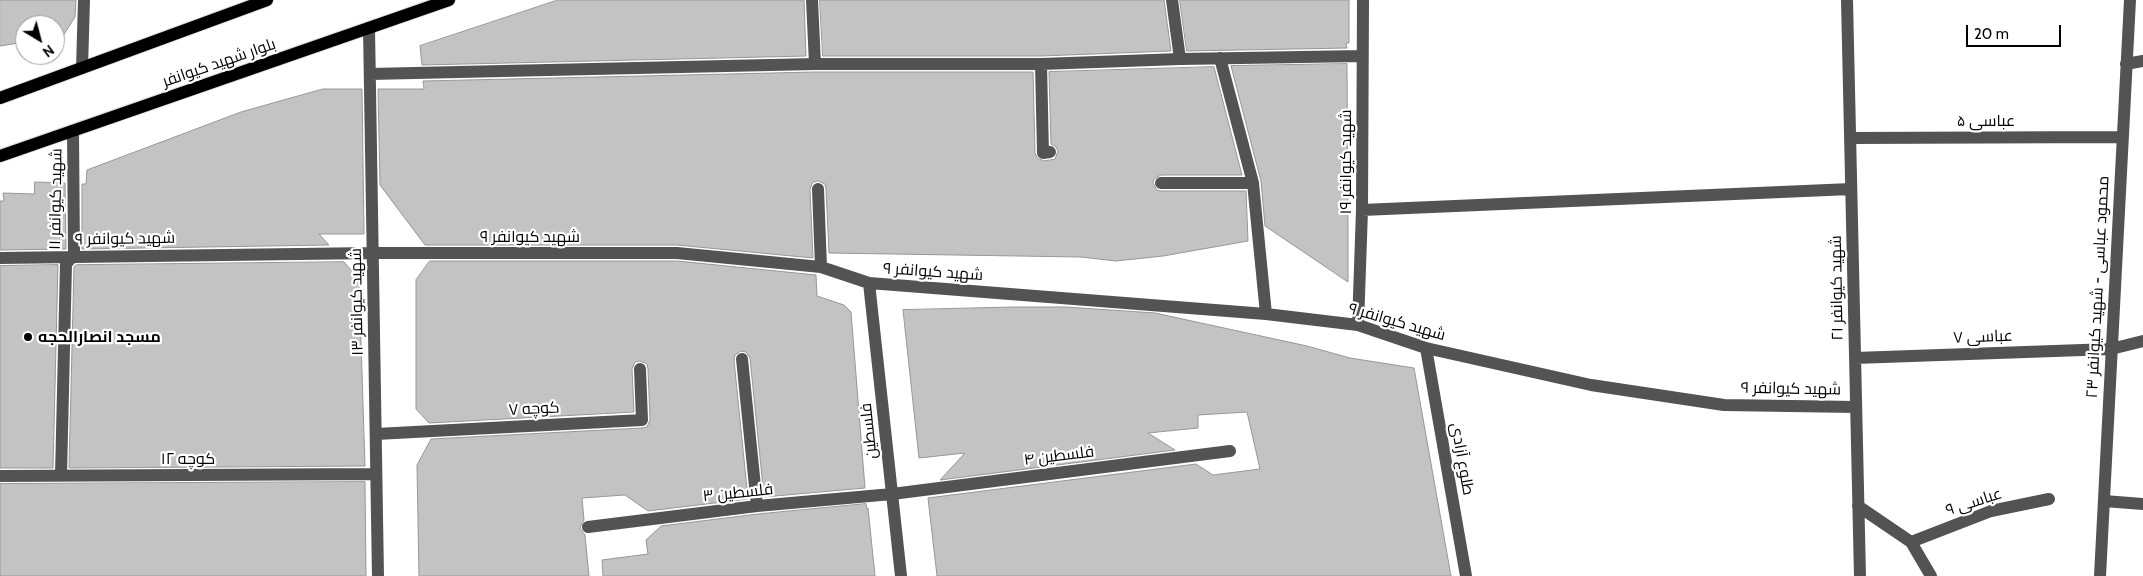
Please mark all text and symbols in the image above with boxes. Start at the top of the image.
north arrow [15,15,65,65]
scale bar [1968,15,2063,47]
text: 20 m [1974,25,2009,43]
street label: بلوار شهید کیوانفر [160,35,278,91]
text: N [39,41,58,61]
street label: شهید کیوانفر ۱۹ [1336,109,1356,215]
street label: عباسی ۵ [1957,111,2015,131]
street label: شهید کیوانفر ۱۱ [46,148,66,250]
street label: محمود عباسی - شهید کیوانفر ۲۳ [2083,175,2113,399]
street label: شهید کیوانفر ۹ [480,227,580,247]
street label: شهید کیوانفر ۹ [75,229,175,249]
street label: شهید کیوانفر ۲۱ [1826,235,1848,341]
street label: شهید کیوانفر ۱۳ [346,248,368,356]
street label: شهید کیوانفر ۹ [882,259,984,285]
street label: شهید کیوانفر ۹ [1346,299,1448,345]
street label: عباسی ۷ [1953,326,2013,348]
place label: مسجد انصارالحجه [38,327,161,347]
marker: مسجد انصارالحجه [22,331,34,343]
street label: شهید کیوانفر ۹ [1741,379,1841,399]
street label: کوچه ۷ [508,398,560,420]
street label: فلسطین [857,402,881,460]
street label: طلوع آزادی [1446,421,1478,497]
street label: فلسطین ۴ [1023,442,1095,470]
street label: کوچه ۱۲ [161,449,215,469]
street label: فلسطین ۳ [702,480,774,506]
street label: عباسی ۹ [1943,484,2005,520]

